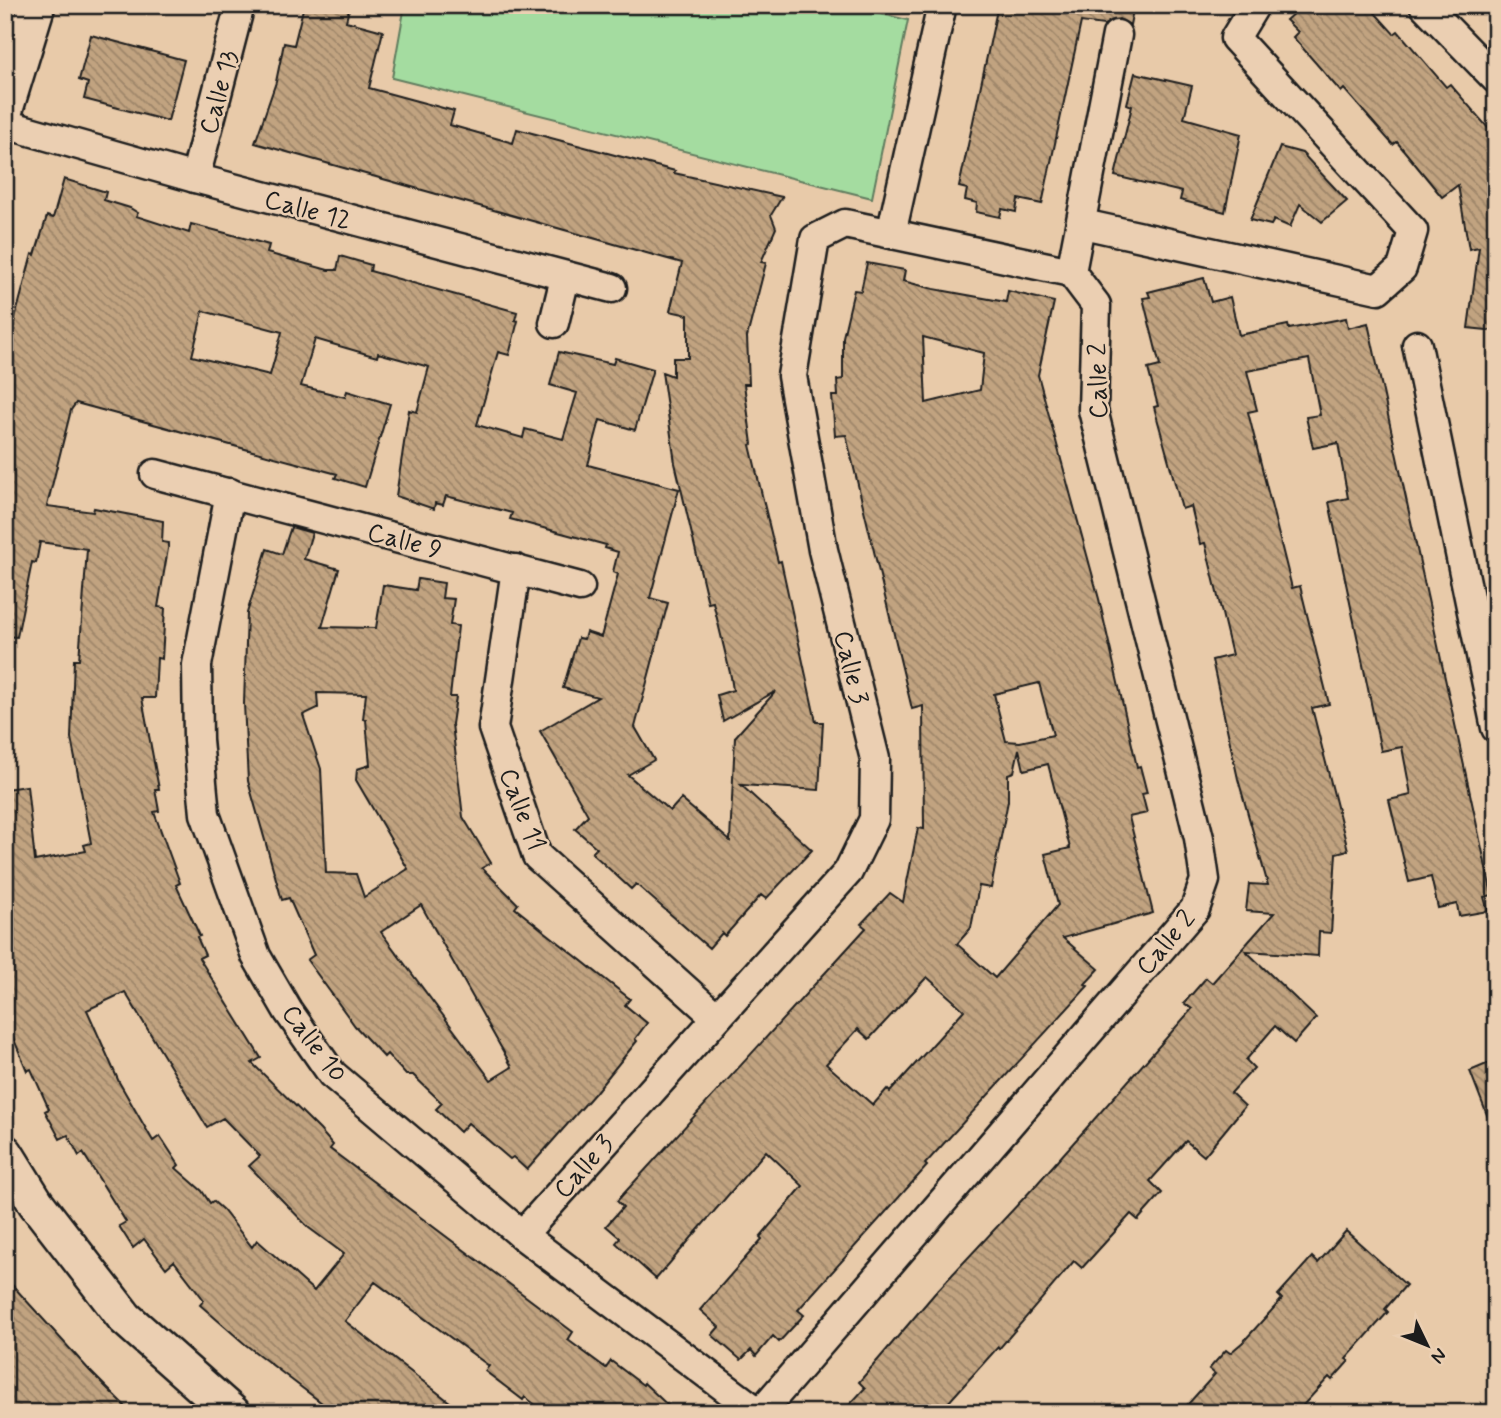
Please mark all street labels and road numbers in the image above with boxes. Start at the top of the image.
street label: Calle 13 [192,47,247,138]
street label: Calle 12 [260,183,355,239]
street label: Calle 2 [1081,343,1117,419]
street label: Calle 9 [364,516,445,568]
street label: Calle 3 [825,627,876,708]
street label: Calle 11 [490,764,552,856]
street label: Calle 2 [1129,903,1204,983]
street label: Calle 10 [273,998,354,1090]
street label: Calle 3 [547,1128,622,1206]

